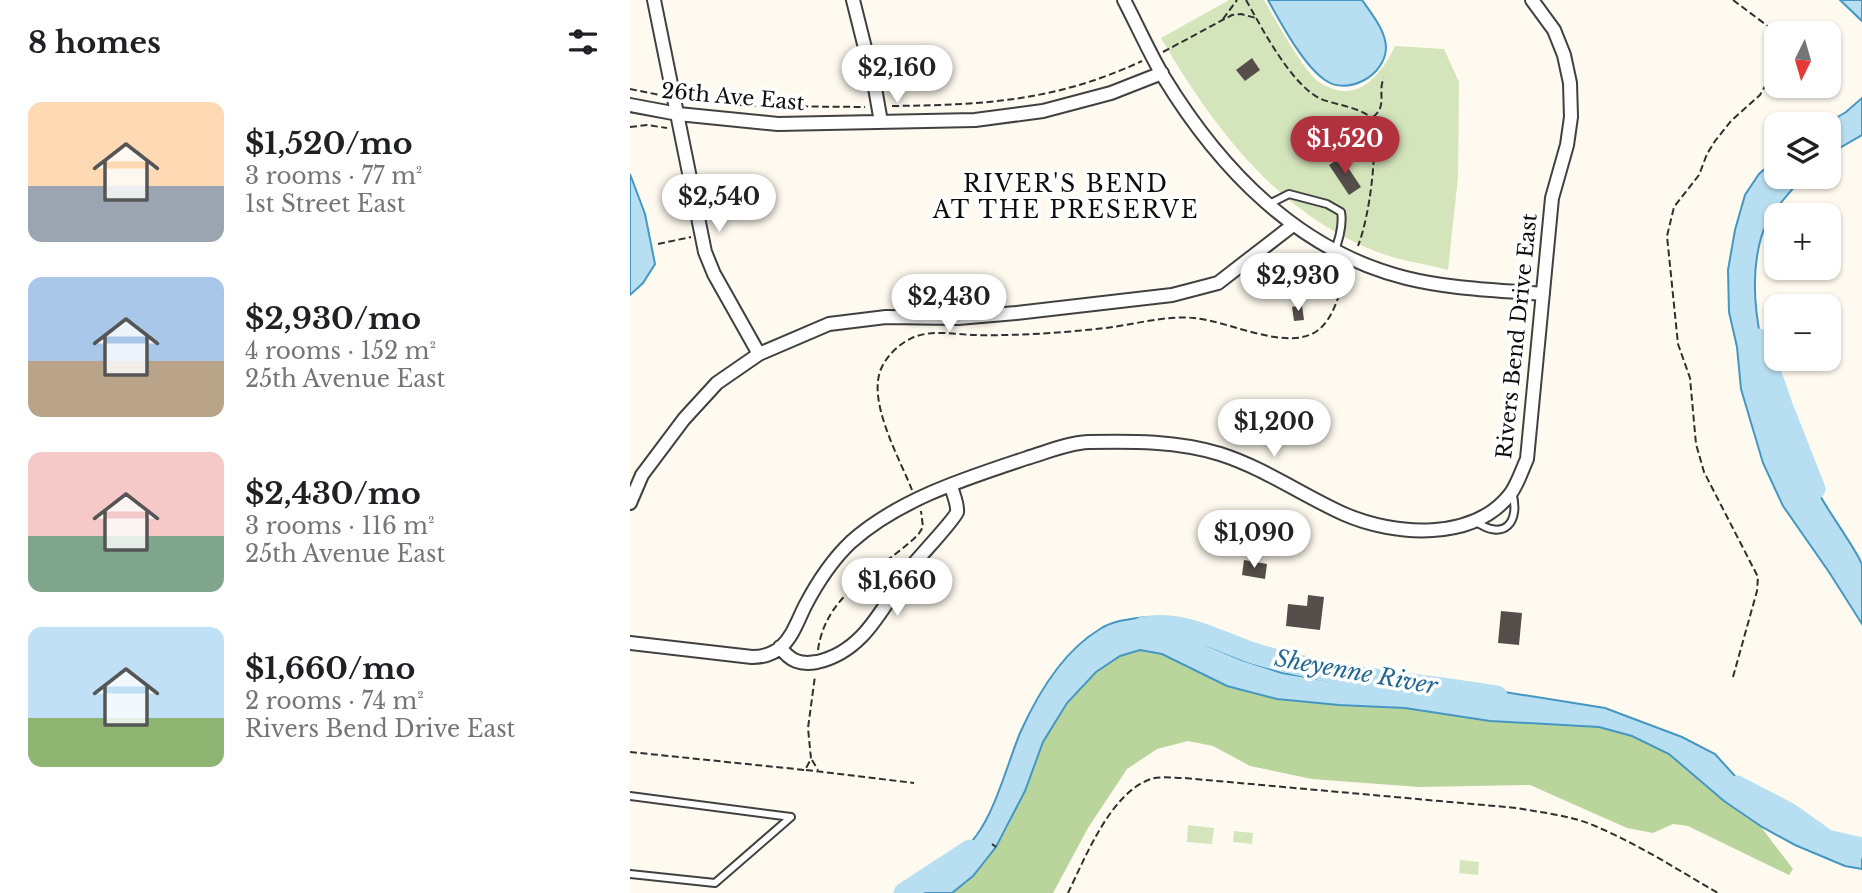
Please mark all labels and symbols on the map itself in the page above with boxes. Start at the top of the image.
north arrow [1764,21,1841,98]
pin: $2,160 [840,46,954,105]
street label: 26th Ave East [660,78,806,116]
pin: $1,520 [1288,116,1402,176]
district label: RIVER'S BEND AT THE PRESERVE [932,170,1199,224]
pin: $2,540 [662,174,776,234]
street label: Rivers Bend Drive East [1491,212,1543,460]
pin: $2,930 [1241,254,1355,313]
pin: $2,430 [892,274,1006,334]
pin: $1,200 [1217,400,1331,459]
pin: $1,090 [1197,510,1311,570]
pin: $1,660 [840,558,954,618]
water label: Sheyenne River [1273,644,1441,700]

